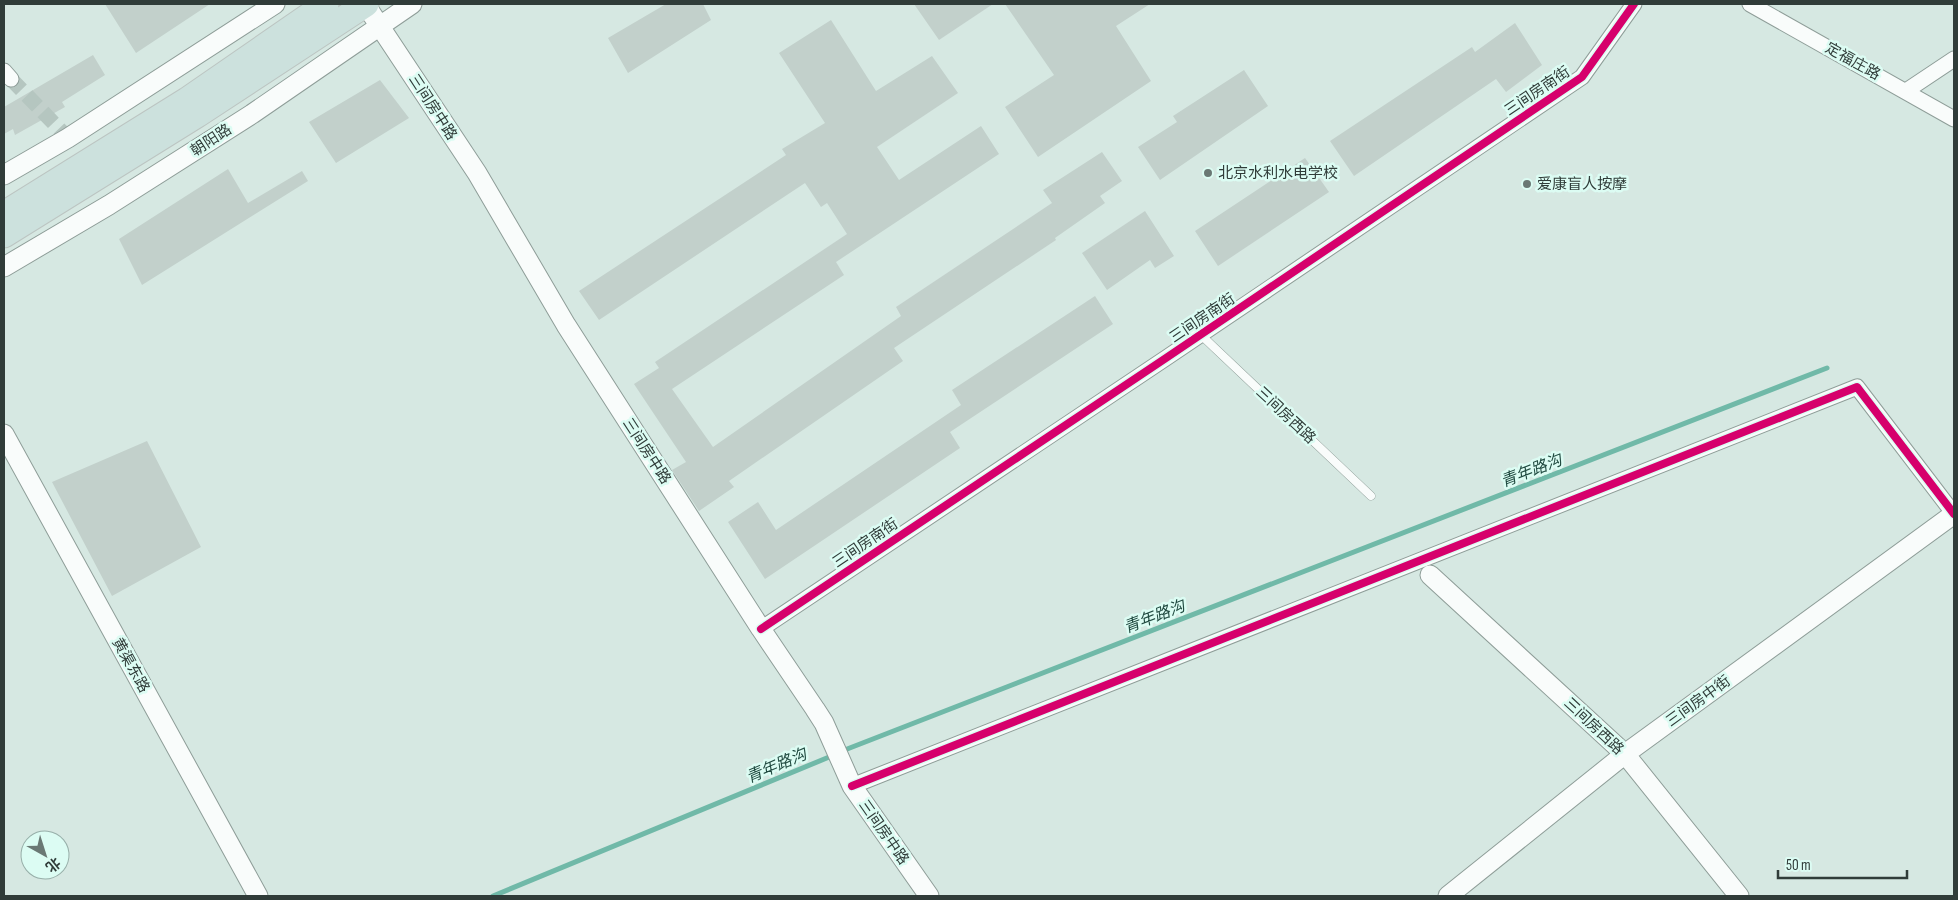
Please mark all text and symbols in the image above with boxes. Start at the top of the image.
street label: 定福庄路 [1822,39,1884,84]
street label: 三间房南街 [1501,63,1574,120]
street label: 三间房中路 [404,71,461,144]
street label: 朝阳路 [187,120,235,161]
place label: 北京水利水电学校 [1218,164,1338,183]
marker: 北京水利水电学校 [1202,167,1214,179]
place label: 爱康盲人按摩 [1537,175,1627,194]
marker: 爱康盲人按摩 [1521,178,1533,190]
street label: 三间房南街 [1166,290,1239,347]
street label: 三间房西路 [1252,383,1320,448]
street label: 三间房中路 [618,415,675,488]
water label: 青年路沟 [1498,450,1567,492]
street label: 三间房南街 [829,515,902,572]
water label: 青年路沟 [1121,596,1190,638]
street label: 黄渠东路 [108,634,153,696]
street label: 三间房中街 [1662,672,1734,731]
street label: 三间房西路 [1560,694,1628,759]
water label: 青年路沟 [743,744,812,788]
street label: 三间房中路 [854,796,913,868]
north arrow [20,830,70,880]
scale bar [1778,848,1907,880]
text: 北 [42,854,64,876]
text: 50 m [1786,856,1811,875]

